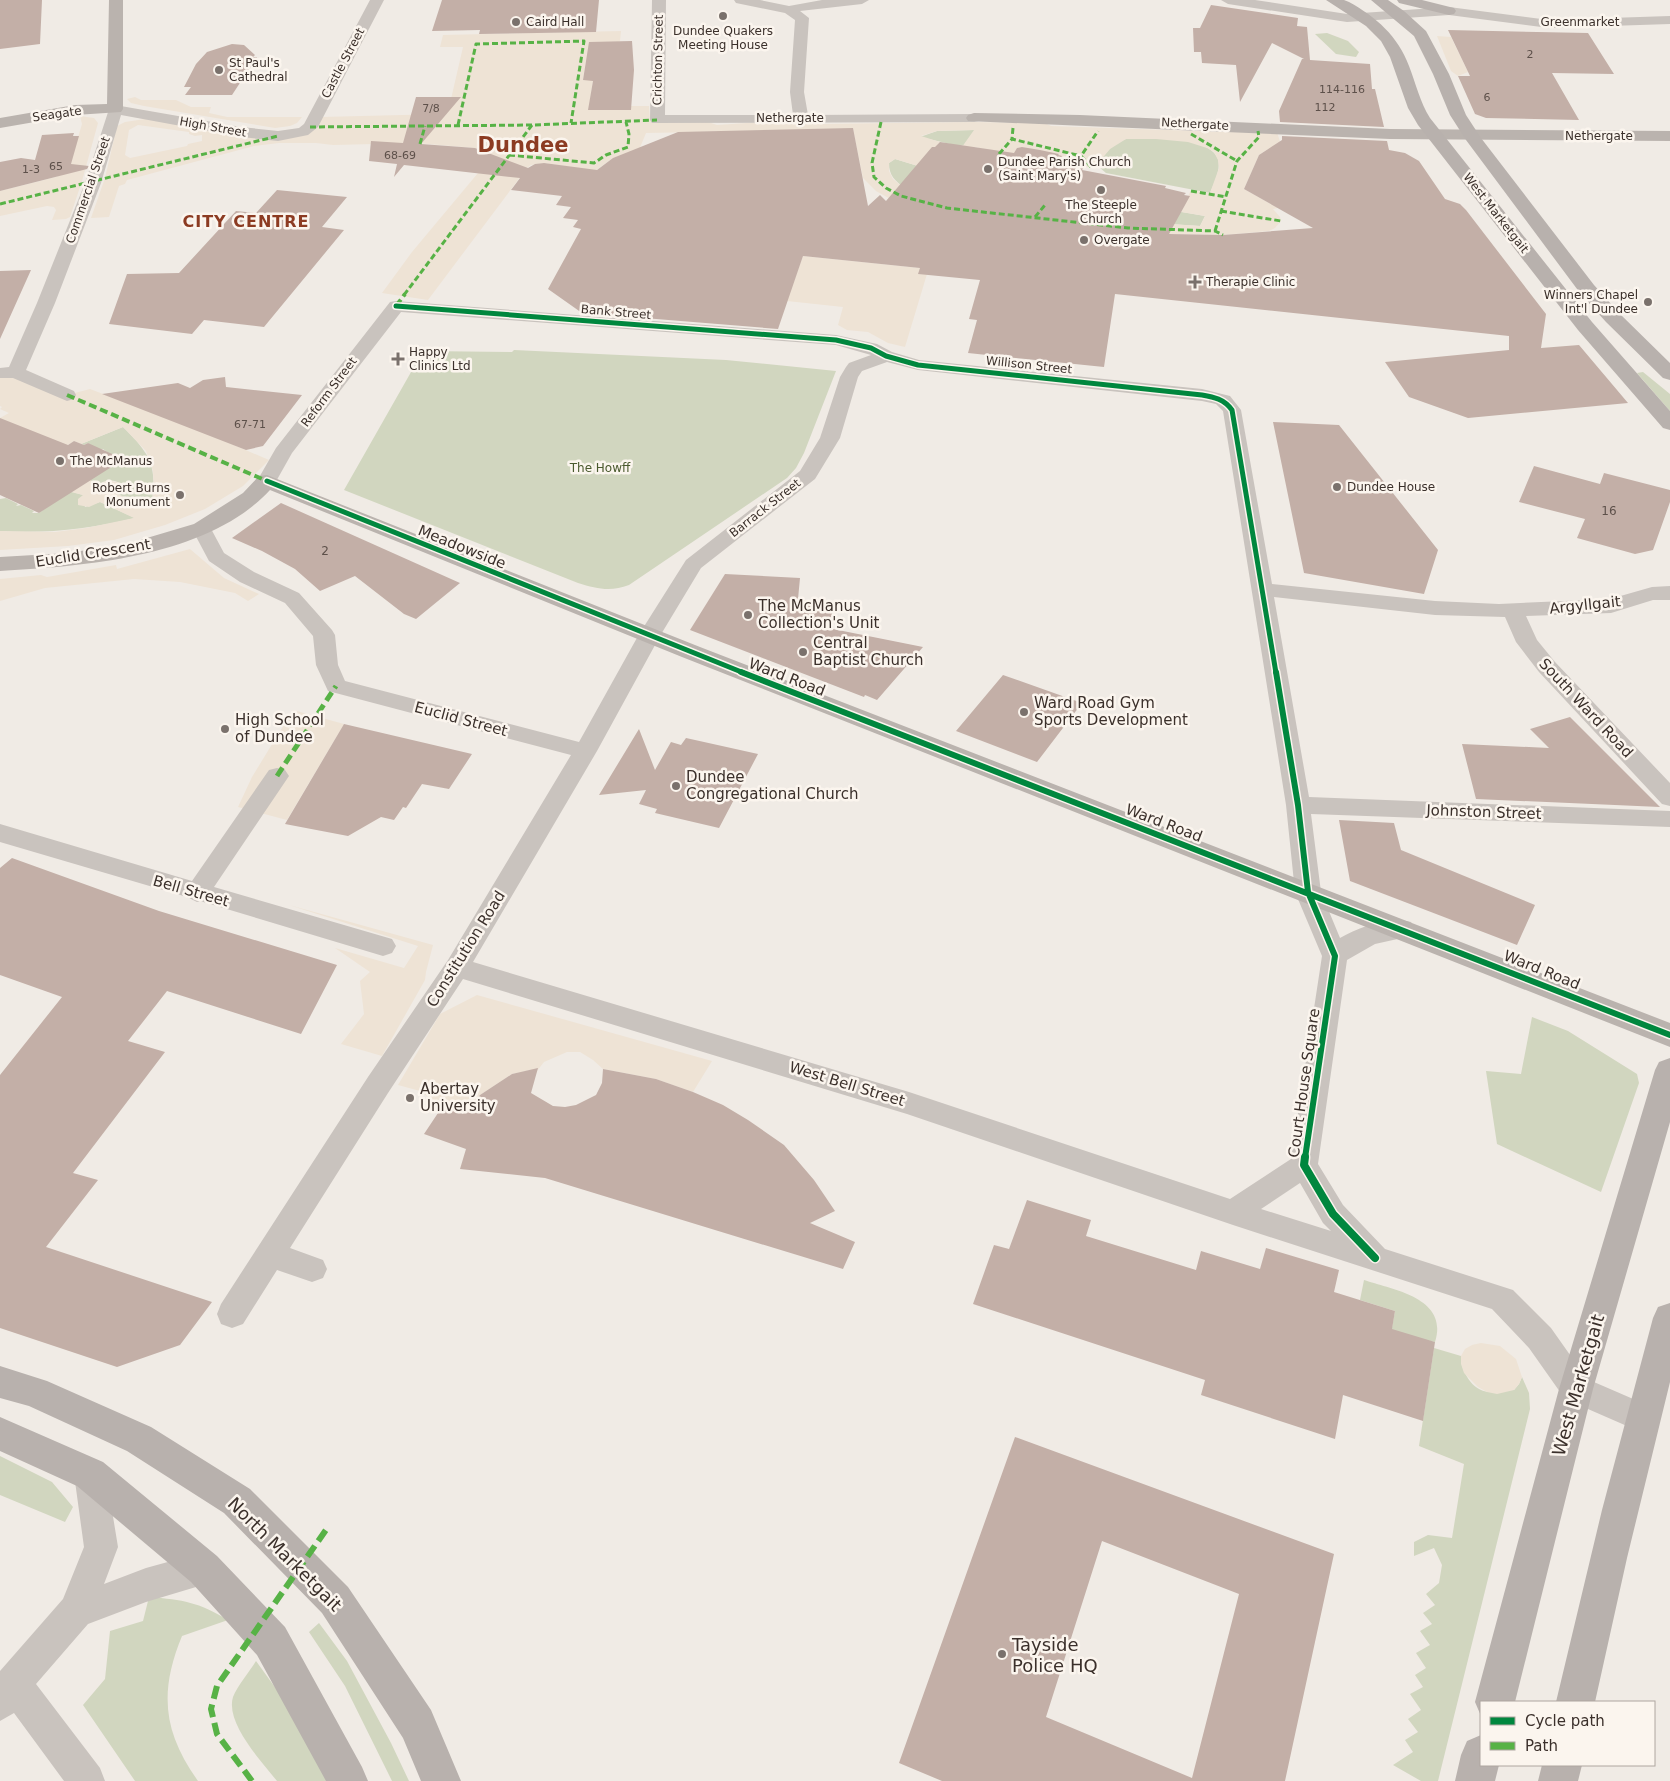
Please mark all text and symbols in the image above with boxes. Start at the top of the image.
marker: Dundee Quakers Meeting House [717,10,729,22]
street label: Crichton Street [650,14,666,106]
place label: Caird Hall [526,15,584,29]
street label: Greenmarket [1541,15,1620,29]
marker: Caird Hall [510,16,522,28]
place label: Dundee Quakers Meeting House [673,24,773,52]
street label: Castle Street [319,25,368,101]
house number: 2 [1527,48,1534,61]
place label: St Paul's Cathedral [229,56,288,84]
marker: St Paul's Cathedral [213,64,225,76]
house number: 114-116 [1319,83,1365,96]
house number: 6 [1484,91,1491,104]
house number: 112 [1315,101,1336,114]
house number: 7/8 [422,102,440,115]
street label: Seagate [32,104,82,124]
street label: Nethergate [756,111,824,125]
street label: High Street [178,114,248,140]
street label: Nethergate [1161,115,1229,133]
street label: Nethergate [1565,129,1633,143]
district label: Dundee [478,133,568,157]
street label: Commercial Street [63,134,113,245]
house number: 68-69 [384,149,416,162]
place label: Dundee Parish Church (Saint Mary's) [998,155,1131,183]
house number: 65 [49,160,63,173]
house number: 1-3 [22,163,40,176]
marker: Dundee Parish Church (Saint Mary's) [982,163,994,175]
street label: West Marketgait [1460,170,1532,256]
marker: The Steeple Church [1095,184,1107,196]
place label: The Steeple Church [1064,198,1137,226]
district label: CITY CENTRE [183,212,310,231]
place label: Overgate [1094,233,1150,247]
marker: Overgate [1078,234,1090,246]
marker: Therapie Clinic [1188,275,1202,289]
place label: Therapie Clinic [1205,275,1295,289]
place label: Winners Chapel Int'l Dundee [1544,288,1638,316]
marker: Winners Chapel Int'l Dundee [1642,296,1654,308]
street label: Bank Street [580,302,652,322]
place label: Happy Clinics Ltd [409,345,471,373]
marker: Happy Clinics Ltd [391,352,405,366]
street label: Reform Street [298,354,360,430]
street label: Willison Street [985,354,1073,377]
house number: 67-71 [234,418,266,431]
place label: The McManus [69,454,152,468]
marker: The McManus [54,455,66,467]
park label: The Howff [569,461,631,475]
street label: Barrack Street [727,476,804,540]
place label: Dundee House [1347,480,1435,494]
place label: Robert Burns Monument [92,481,170,509]
marker: Dundee House [1331,481,1343,493]
marker: Robert Burns Monument [174,489,186,501]
house number: 16 [1601,504,1617,518]
street label: Meadowside [415,521,509,573]
street label: Euclid Crescent [34,535,152,571]
house number: 2 [321,544,329,558]
street label: Argyllgait [1548,592,1622,618]
place label: The McManus Collection's Unit [757,597,880,632]
marker: The McManus Collection's Unit [742,609,754,621]
place label: Central Baptist Church [813,634,924,669]
marker: Central Baptist Church [797,646,809,658]
street label: Ward Road [746,654,828,700]
street label: South Ward Road [1535,655,1637,761]
place label: Ward Road Gym Sports Development [1034,694,1188,729]
street label: Euclid Street [413,698,510,740]
marker: Ward Road Gym Sports Development [1018,706,1030,718]
place label: High School of Dundee [235,711,324,746]
marker: High School of Dundee [219,723,231,735]
place label: Dundee Congregational Church [686,768,858,803]
marker: Dundee Congregational Church [670,780,682,792]
street label: Ward Road [1123,800,1205,846]
street label: Johnston Street [1425,801,1542,823]
street label: Bell Street [151,872,231,910]
street label: Constitution Road [423,888,509,1010]
street label: Ward Road [1501,947,1583,993]
street label: Court House Square [1285,1007,1323,1159]
street label: West Bell Street [787,1058,907,1110]
place label: Abertay University [420,1080,496,1115]
marker: Abertay University [404,1092,416,1104]
street label: West Marketgait [1548,1312,1608,1458]
street label: North Marketgait [224,1493,346,1615]
place label: Tayside Police HQ [1011,1634,1098,1676]
marker: Tayside Police HQ [996,1648,1008,1660]
legend [1480,1701,1655,1766]
text: Cycle path [1525,1712,1605,1730]
text: Path [1525,1737,1558,1755]

